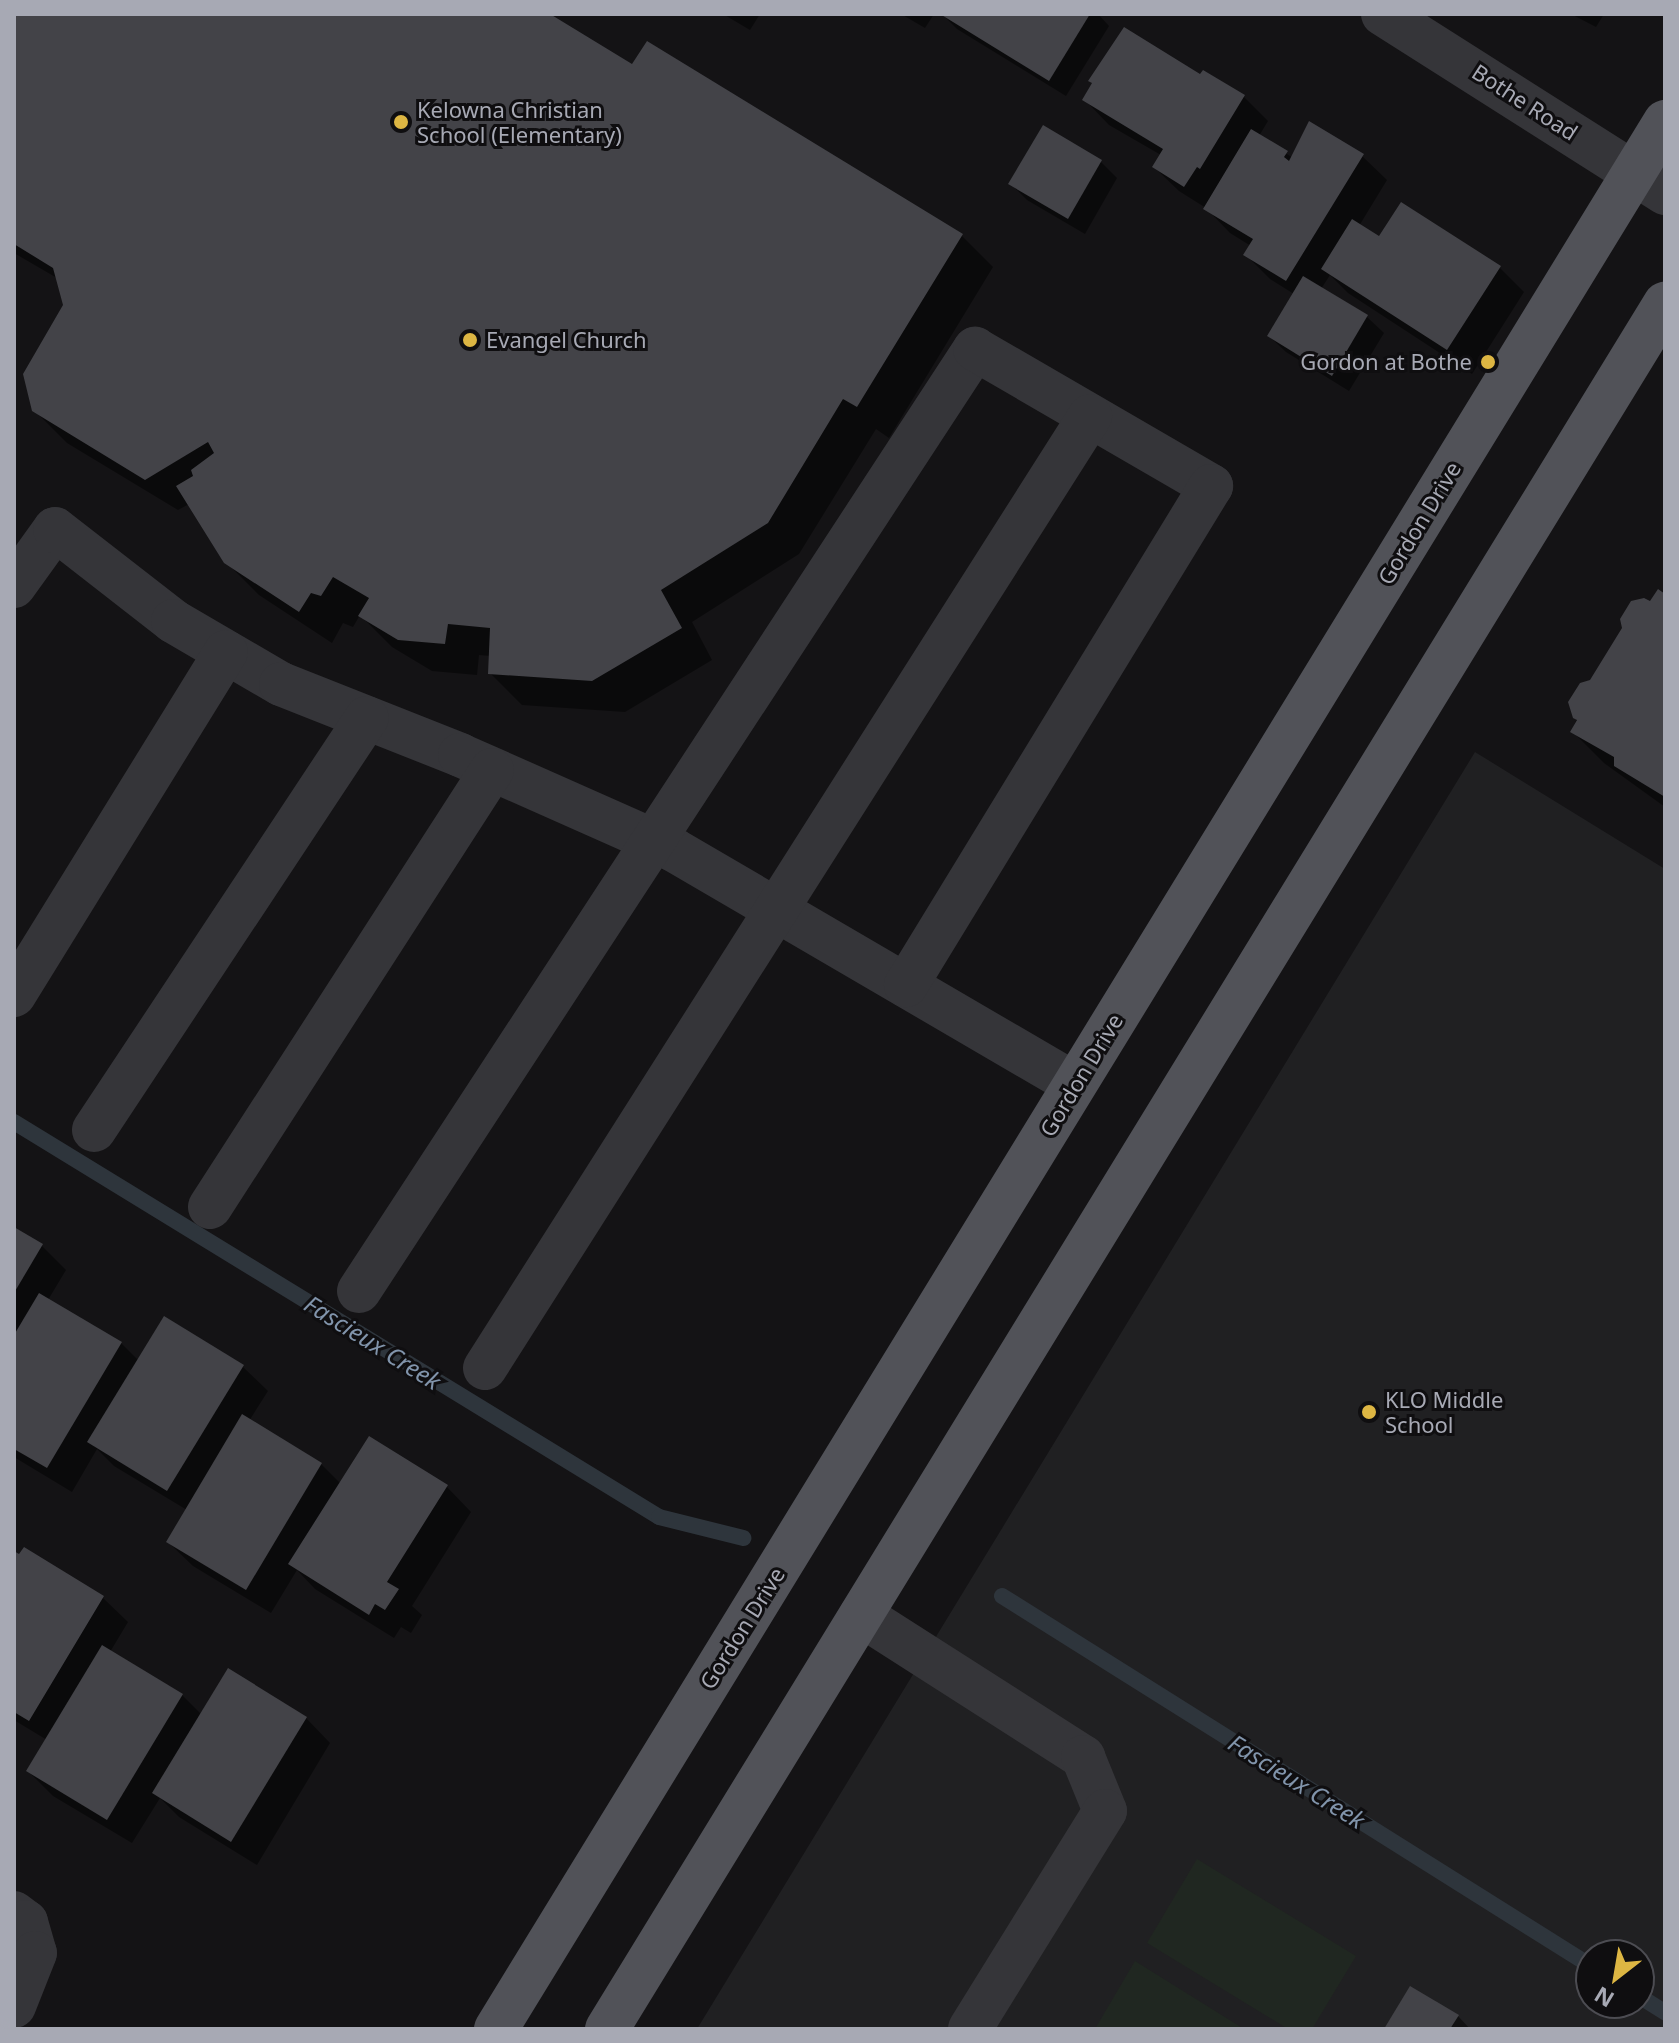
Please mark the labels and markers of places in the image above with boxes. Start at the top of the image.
place label: Kelowna Christian School (Elementary) [417,96,622,148]
marker: Kelowna Christian School (Elementary) [392,113,410,131]
place label: Evangel Church [486,327,647,353]
marker: Evangel Church [461,331,479,349]
place label: Gordon at Bothe [1300,349,1472,375]
marker: Gordon at Bothe [1479,353,1497,371]
place label: KLO Middle School [1385,1386,1503,1438]
marker: KLO Middle School [1360,1403,1378,1421]

